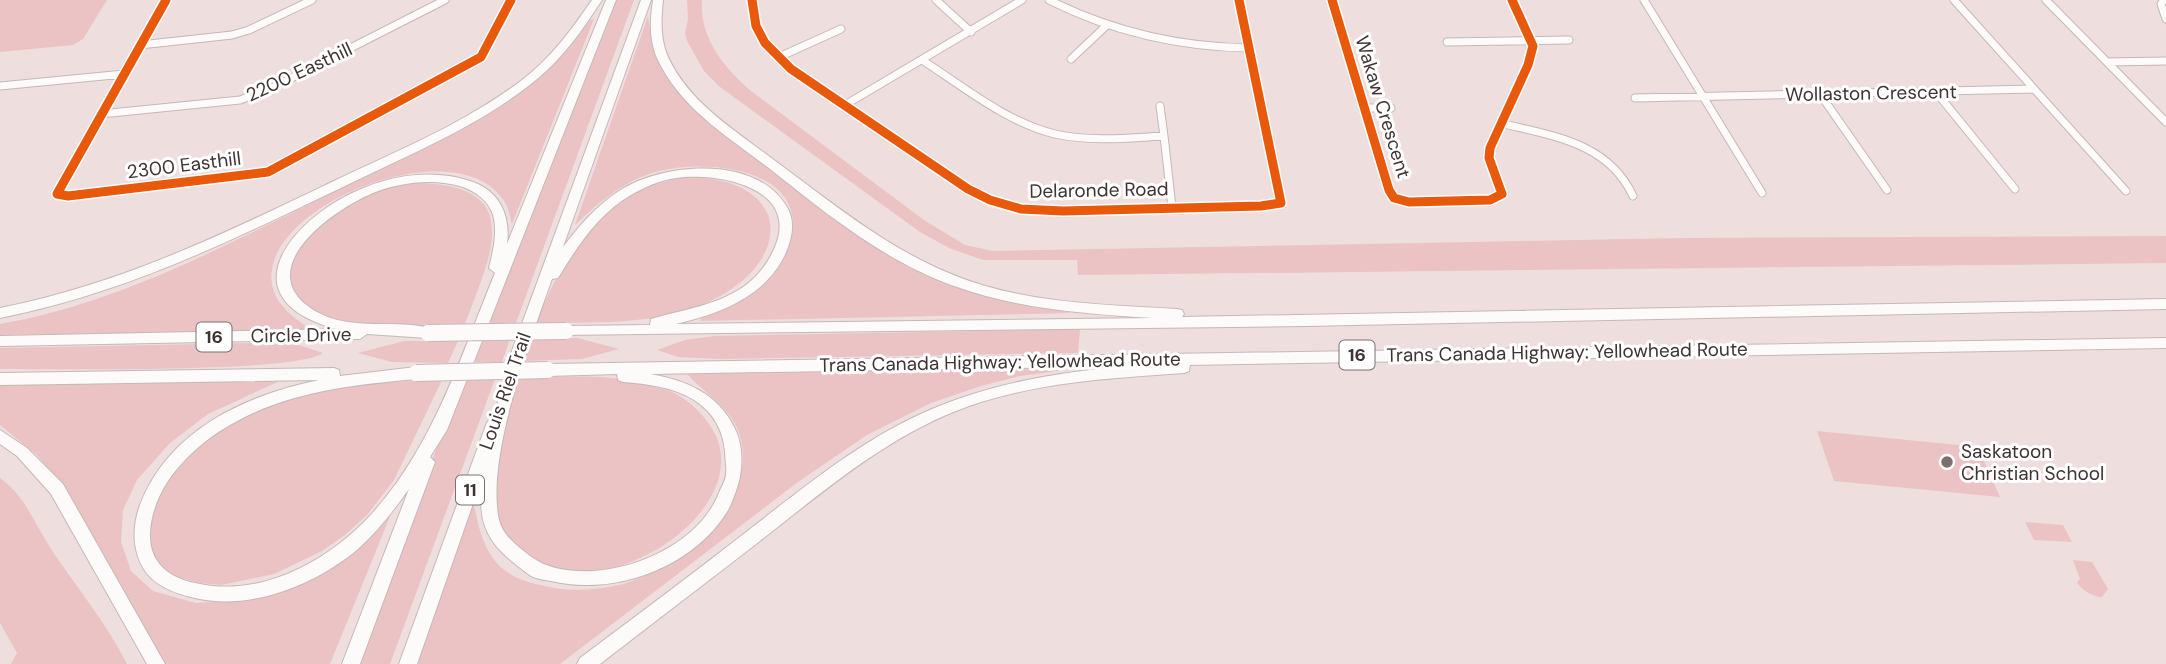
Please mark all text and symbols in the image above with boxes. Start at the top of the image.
street label: Wakaw Crescent [1349,33,1417,181]
street label: 2200 Easthill [242,37,356,107]
street label: Wollaston Crescent [1785,79,1957,107]
street label: 2300 Easthill [125,146,243,184]
street label: Delaronde Road [1029,176,1169,204]
street label: Circle Drive [250,322,352,348]
road number: 16 [196,323,232,352]
street label: Louis Riel Trail [473,329,537,453]
street label: Trans Canada Highway: Yellowhead Route [1386,336,1748,368]
road number: 16 [1340,340,1374,370]
street label: Trans Canada Highway: Yellowhead Route [819,346,1181,378]
place label: Saskatoon Christian School [1961,439,2104,486]
marker: Saskatoon Christian School [1939,454,1955,470]
road number: 11 [456,476,484,504]

